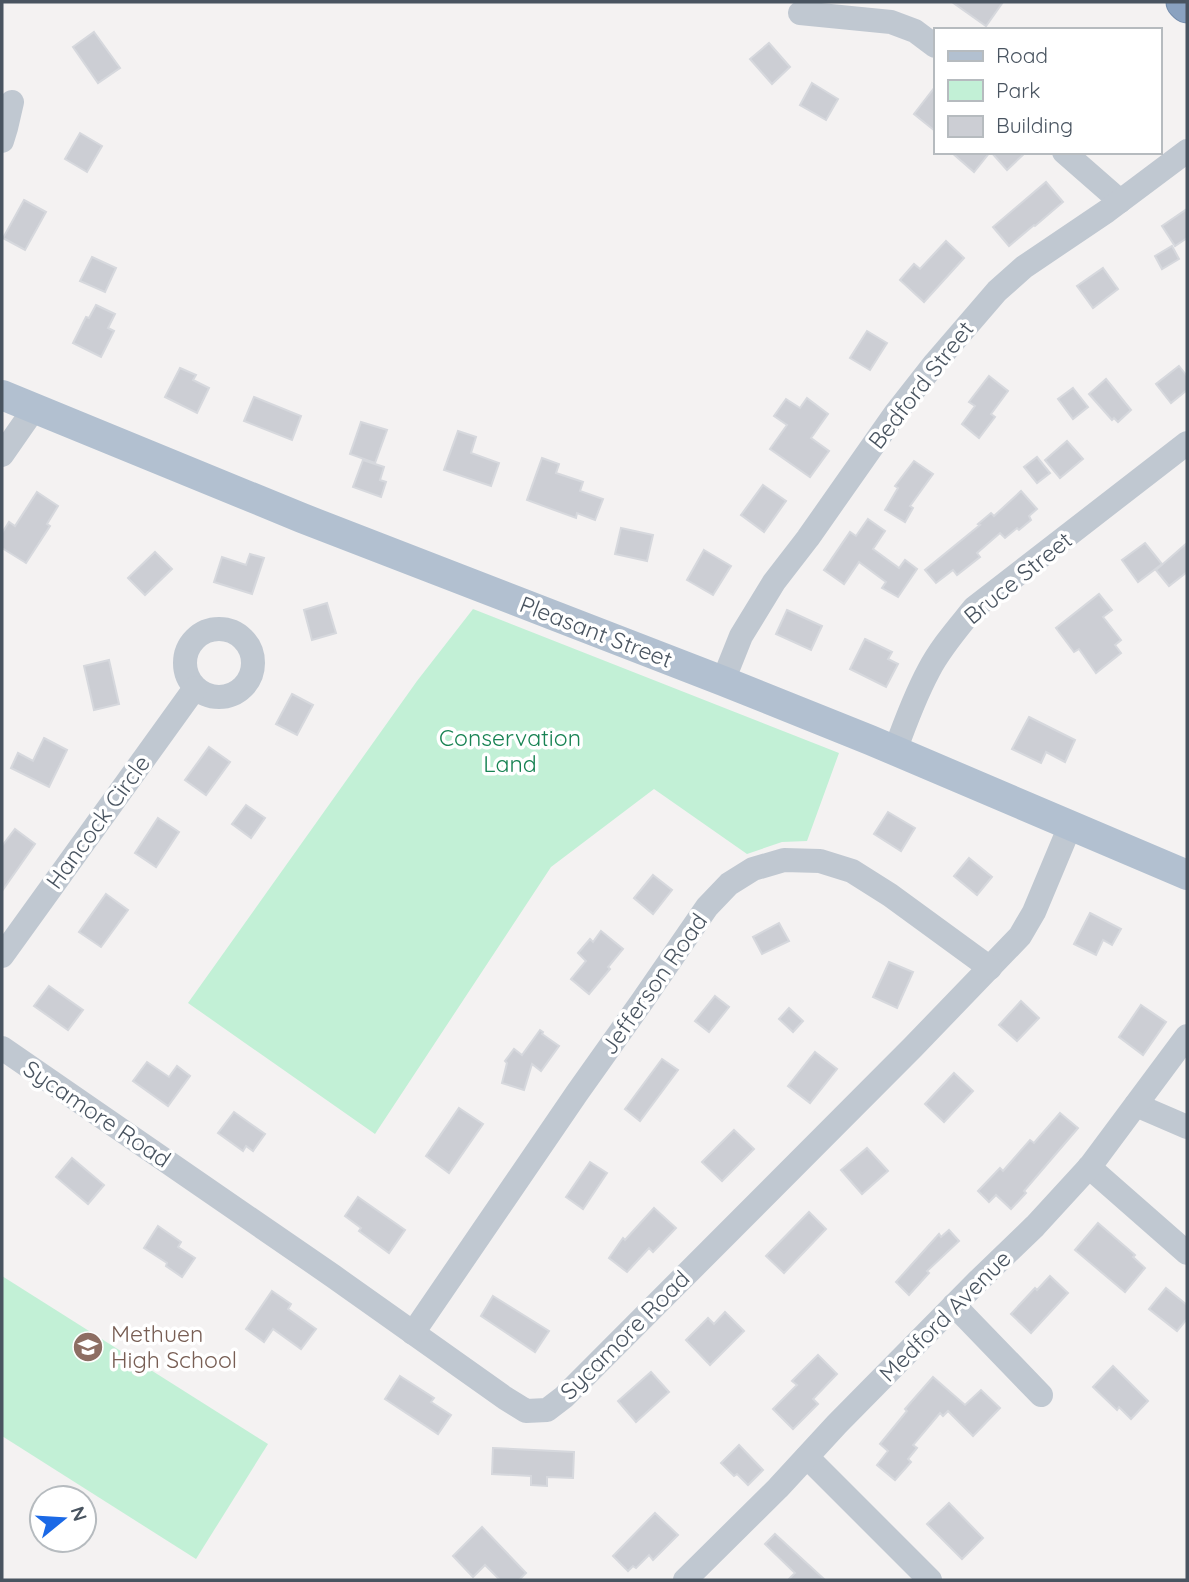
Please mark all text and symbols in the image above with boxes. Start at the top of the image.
legend [934,28,1161,154]
text: Road [996,42,1048,68]
text: Park [996,77,1040,103]
text: Building [996,112,1073,138]
street label: Bedford Street [862,315,980,455]
street label: Bruce Street [958,525,1078,630]
street label: Pleasant Street [516,589,677,674]
park label: Conservation Land [439,723,581,778]
street label: Hancock Circle [39,749,156,894]
street label: Jefferson Road [594,907,713,1060]
street label: Sycamore Road [18,1054,176,1173]
street label: Medford Avenue [873,1244,1017,1388]
street label: Sycamore Road [554,1264,695,1405]
place label: Methuen High School [111,1319,237,1374]
school or university icon: Methuen High School [71,1330,105,1364]
north arrow [28,1484,98,1554]
text: N [66,1503,93,1524]

